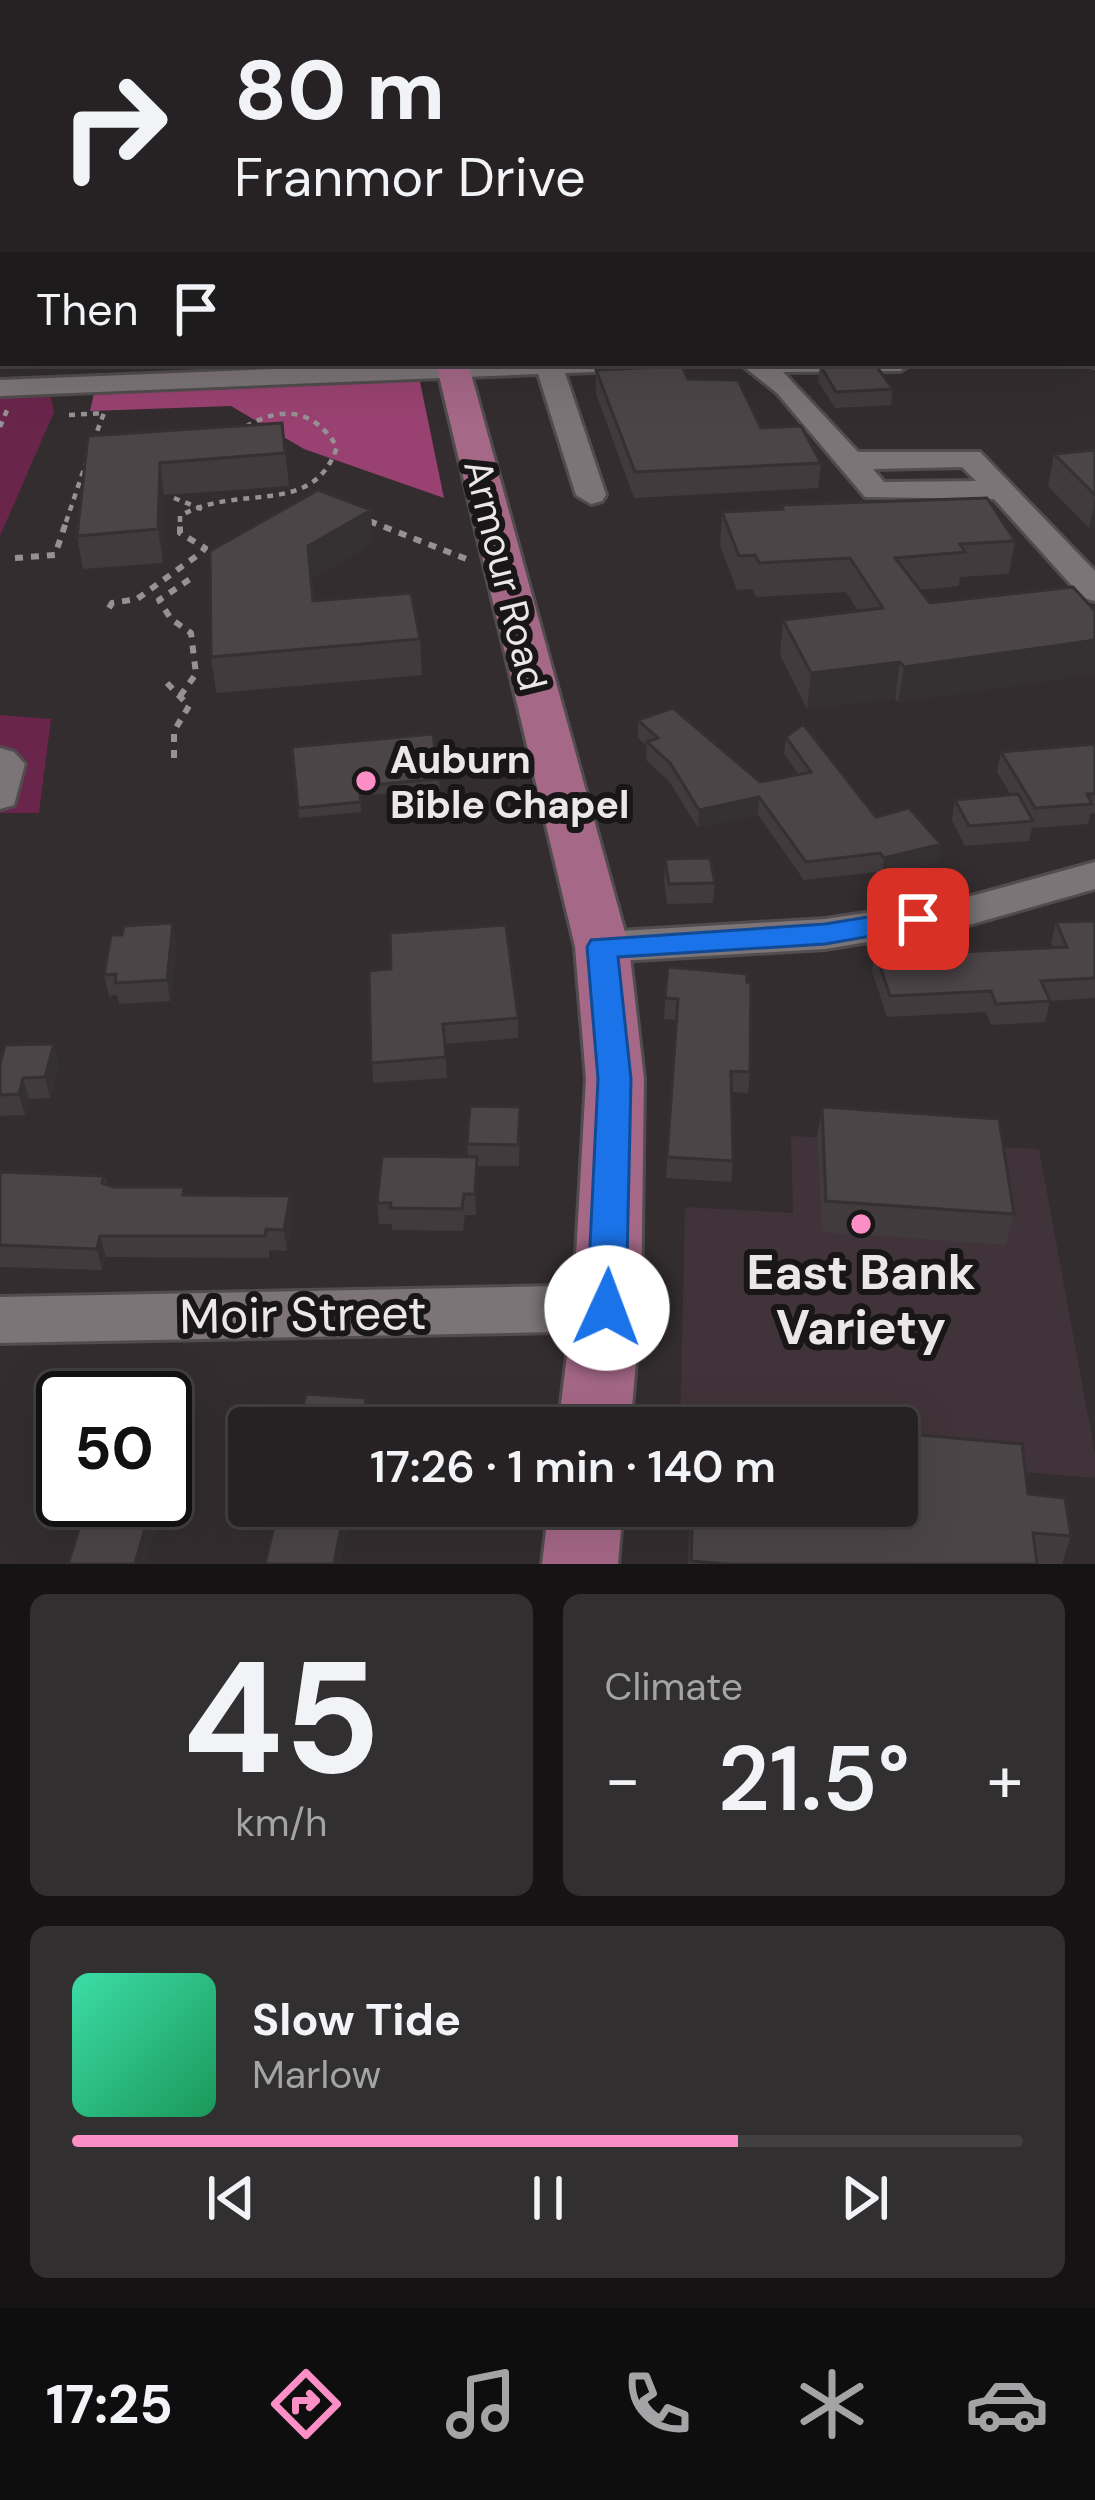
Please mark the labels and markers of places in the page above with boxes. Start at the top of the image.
place label: Auburn Bible Chapel [390,734,629,830]
marker: Auburn Bible Chapel [353,768,379,794]
pin [867,868,969,970]
marker: East Bank Variety [848,1211,874,1237]
place label: East Bank Variety [746,1241,976,1359]

